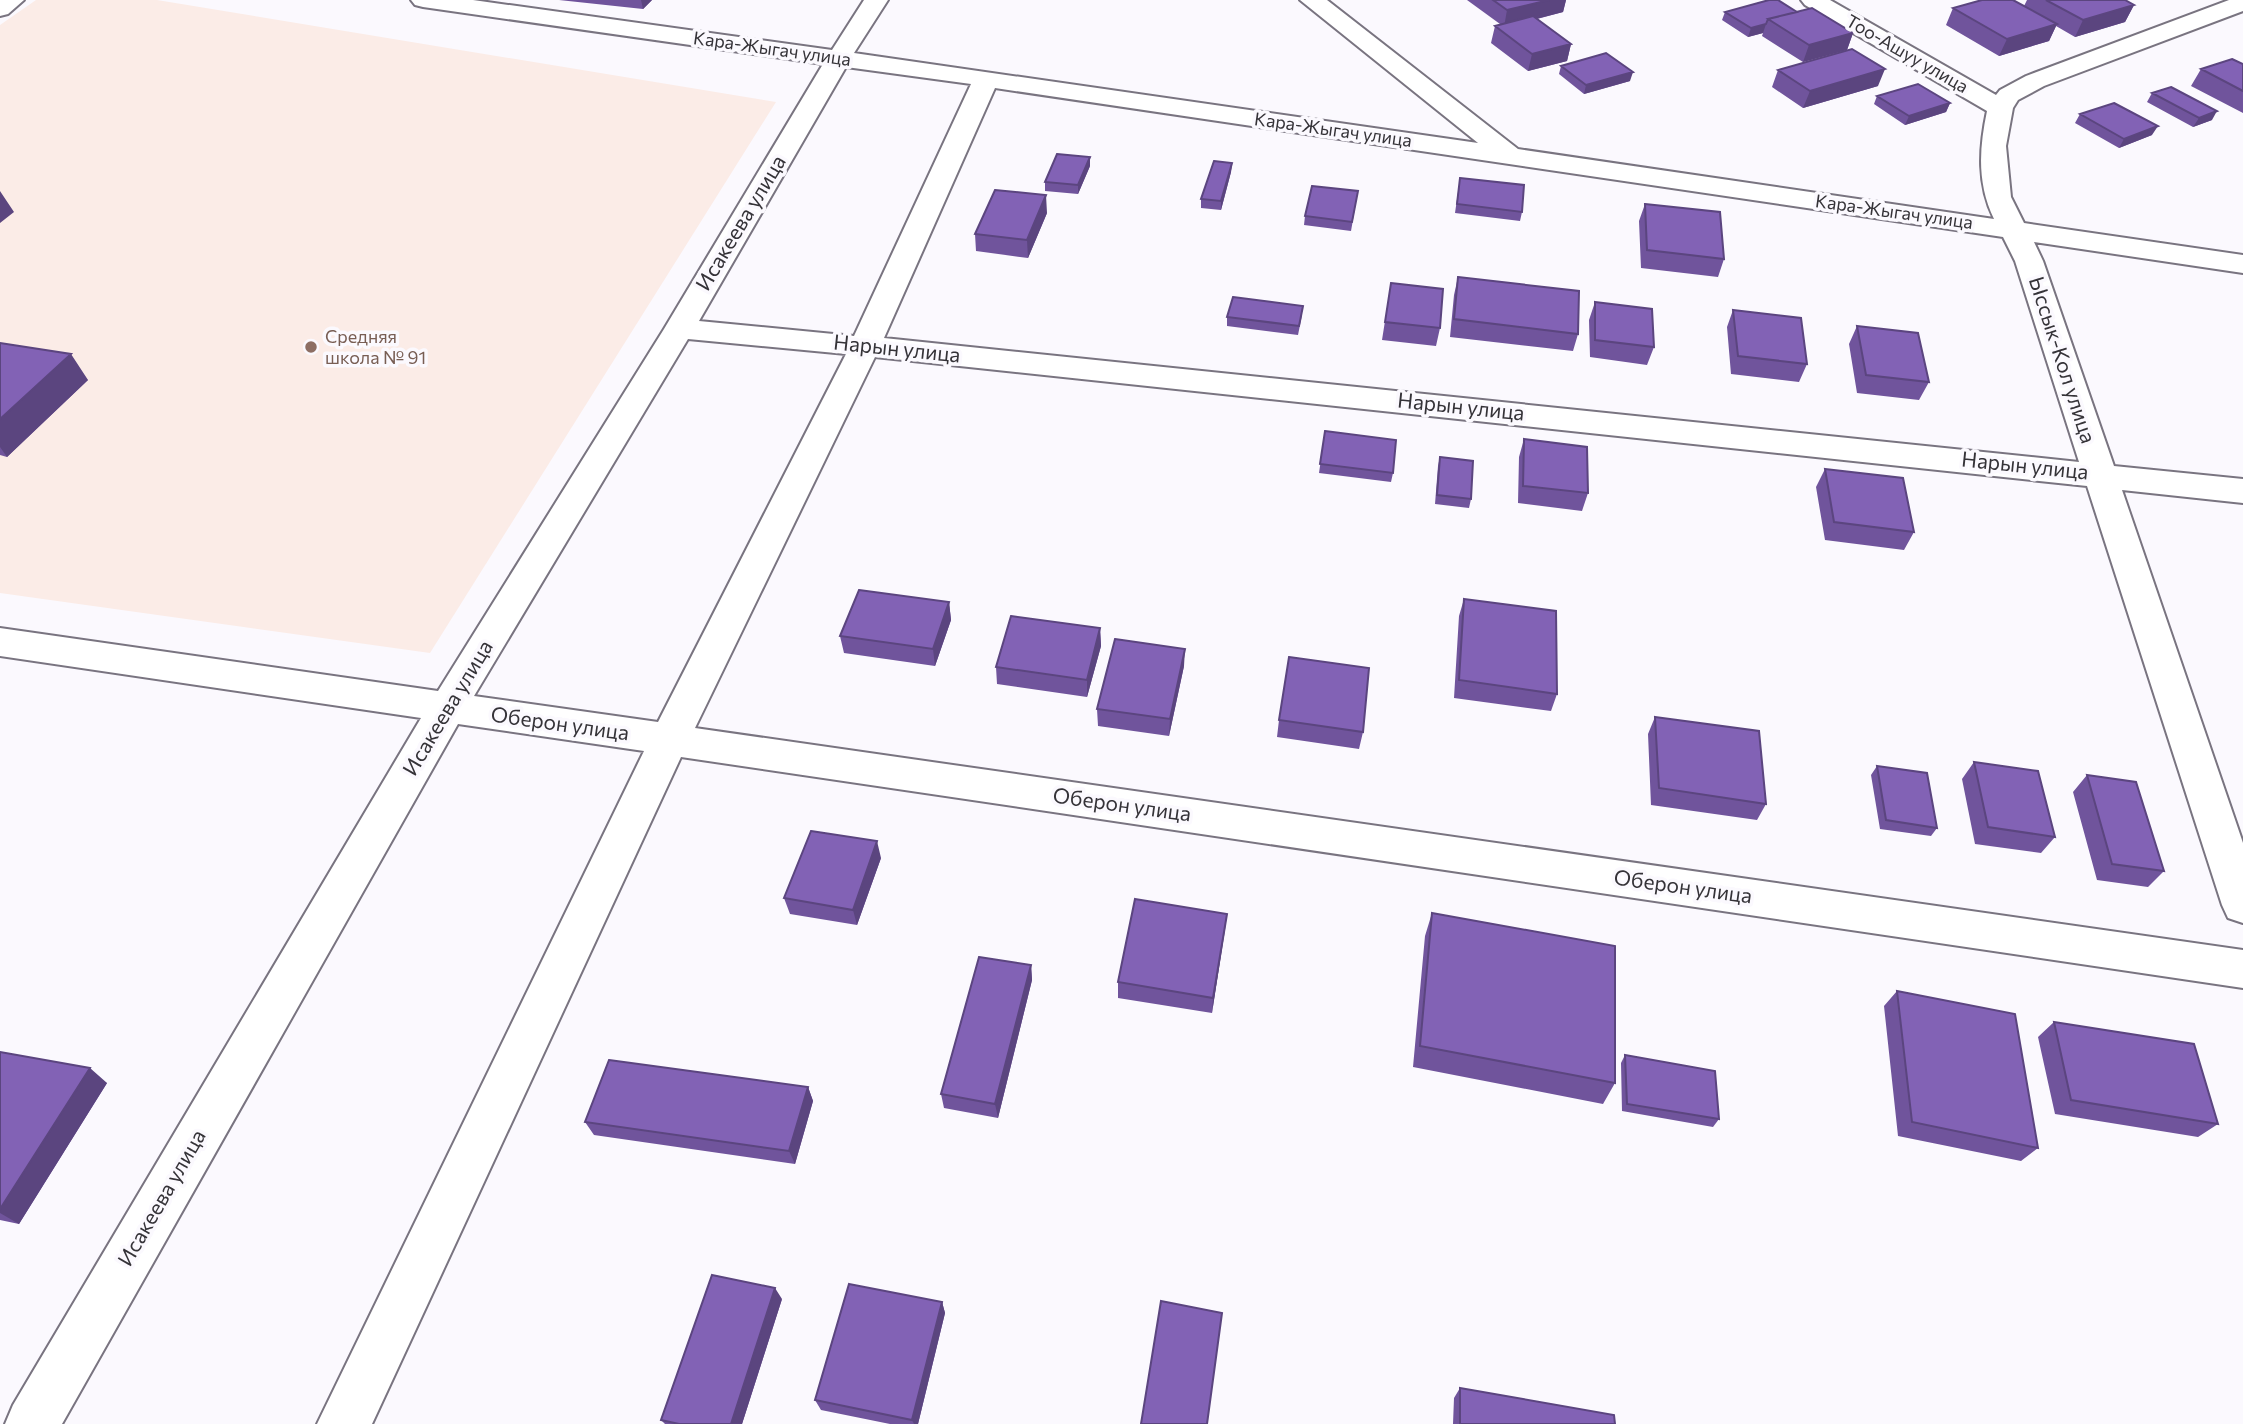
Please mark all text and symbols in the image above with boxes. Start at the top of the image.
street label: Тоо-Ашуу улица [1842,9,1973,97]
street label: Кара-Жыгач улица [692,26,852,70]
street label: Кара-Жыгач улица [1253,107,1413,151]
street label: Исакеева улица [689,150,790,294]
street label: Кара-Жыгач улица [1814,189,1974,233]
street label: Ыссык-Кол улица [2025,273,2102,446]
place label: Средняя школа № 91 [325,325,426,368]
street label: Нарын улица [832,328,962,367]
marker: Средняя школа № 91 [303,339,319,355]
street label: Нарын улица [1396,386,1526,425]
street label: Нарын улица [1960,445,2090,484]
street label: Исакеева улица [396,635,497,779]
street label: Оберон улица [490,700,631,745]
street label: Оберон улица [1052,781,1193,826]
street label: Оберон улица [1613,863,1754,908]
street label: Исакеева улица [111,1125,210,1270]

